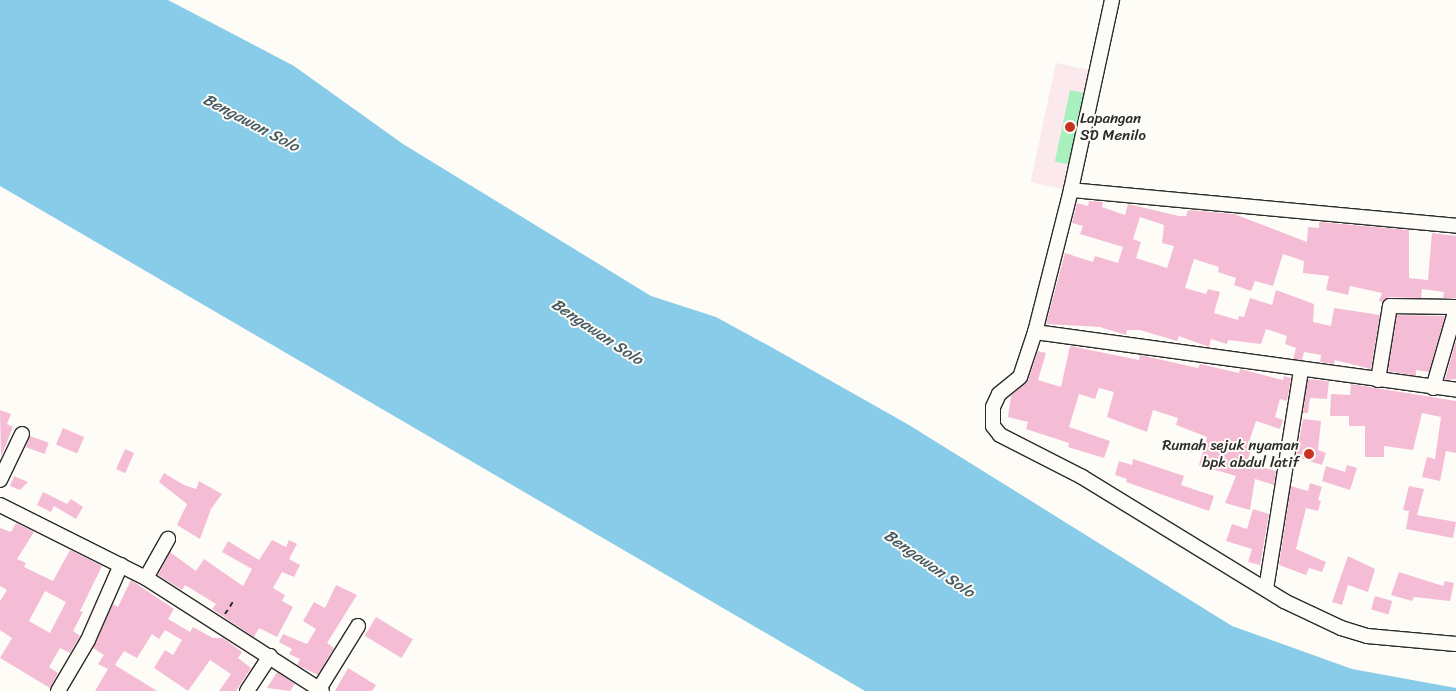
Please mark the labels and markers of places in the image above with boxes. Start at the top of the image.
place label: Lapangan SD Menilo [1080,109,1146,144]
marker: Lapangan SD Menilo [1064,121,1076,133]
place label: Rumah sejuk nyaman bpk abdul latif [1161,436,1299,471]
marker: Rumah sejuk nyaman bpk abdul latif [1303,448,1315,460]

